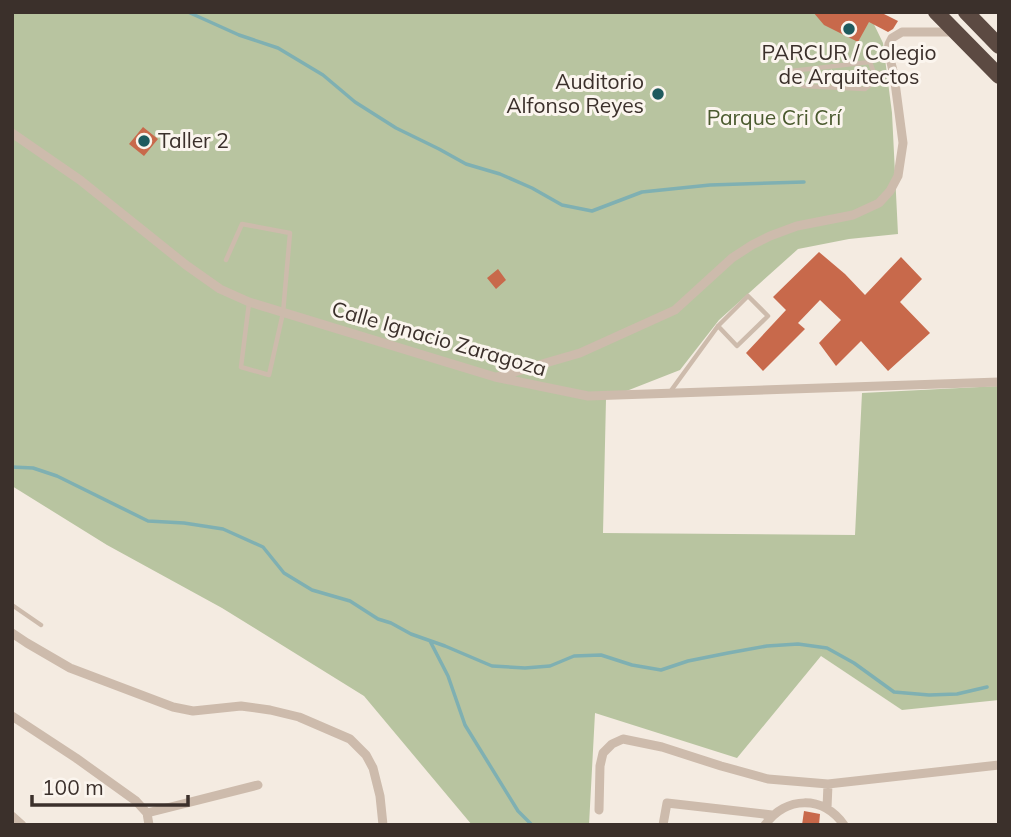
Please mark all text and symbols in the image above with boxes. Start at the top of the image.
marker: PARCUR / Colegio de Arquitectos [841,21,857,37]
place label: PARCUR / Colegio de Arquitectos [762,39,936,89]
place label: Auditorio Alfonso Reyes [506,68,644,118]
marker: Auditorio Alfonso Reyes [650,86,666,102]
park label: Parque Cri Crí [707,104,842,130]
place label: Taller 2 [158,127,229,153]
marker: Taller 2 [136,133,152,149]
street label: Calle Ignacio Zaragoza [329,295,550,381]
scale bar [32,764,187,808]
text: 100 m [42,774,104,800]

